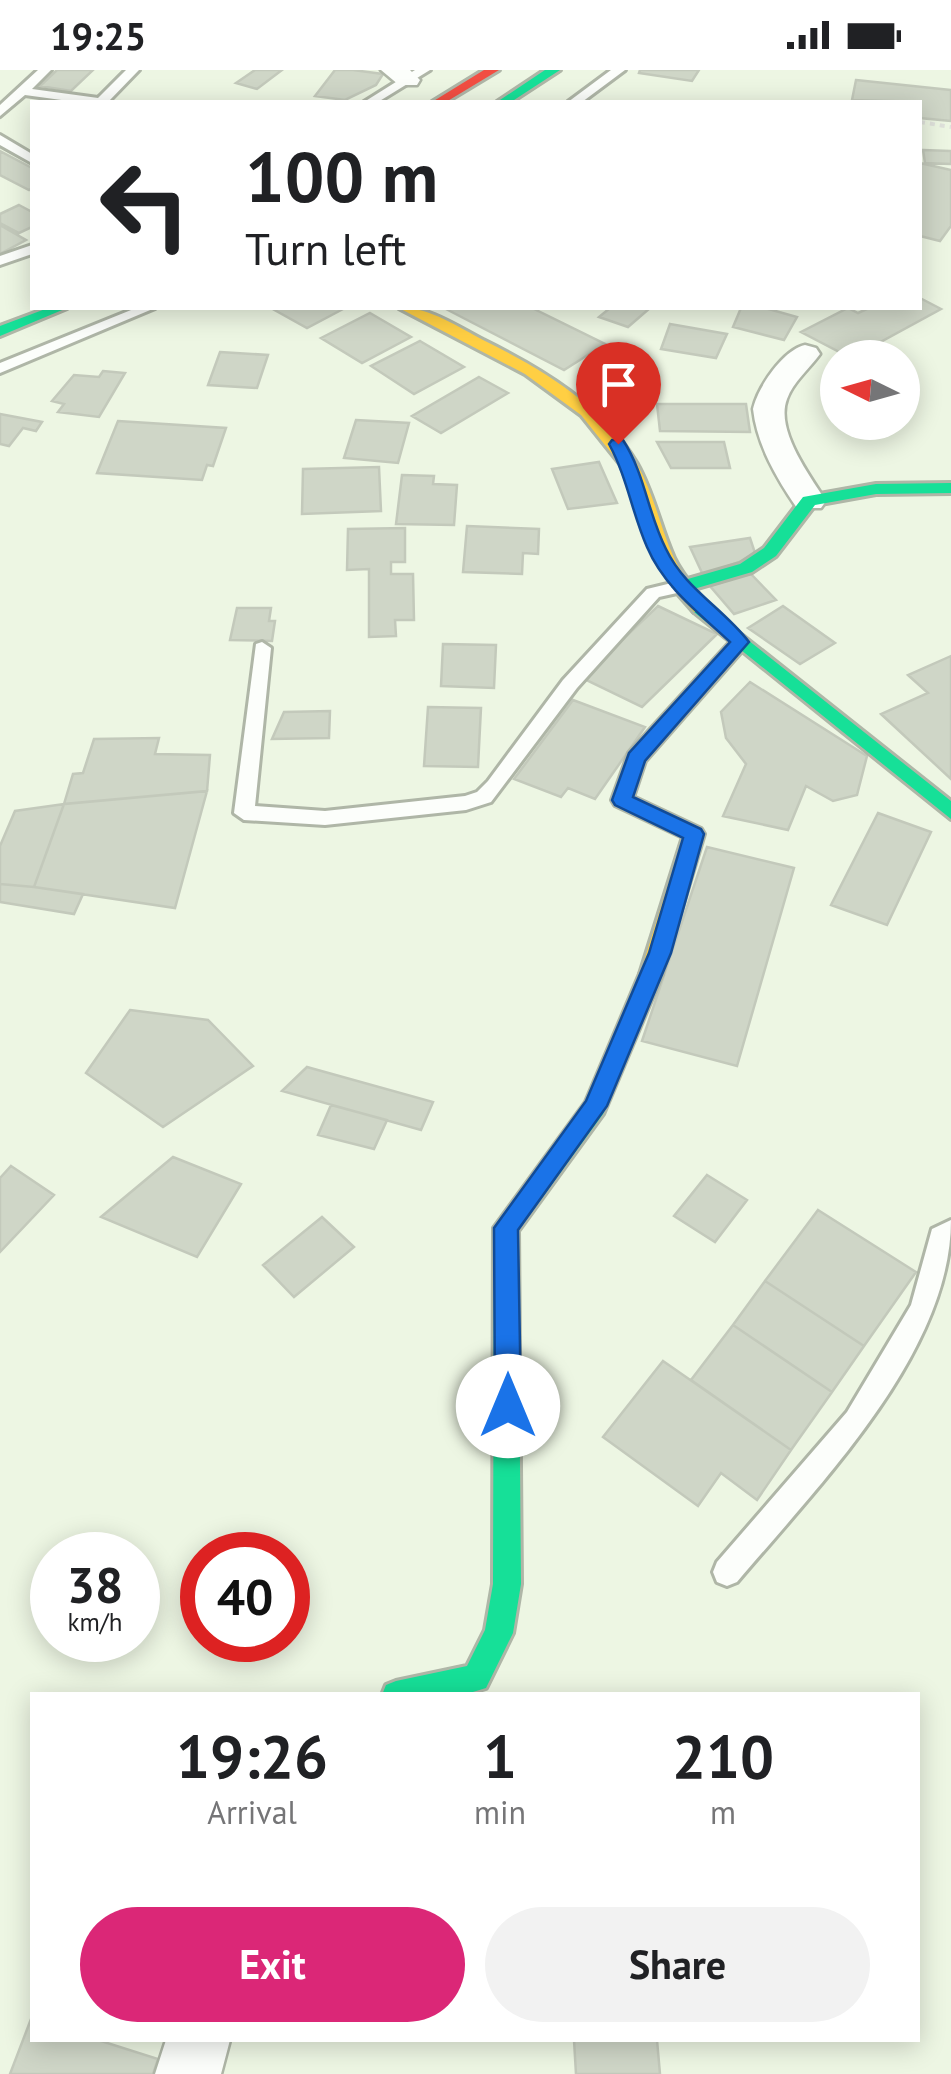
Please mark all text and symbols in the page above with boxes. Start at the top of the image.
text: 19:25 [50,11,146,60]
text: 100 m [245,131,438,221]
icon: left [80,140,210,270]
text: Turn left [245,219,406,277]
north arrow [820,340,920,440]
map controls [820,340,920,440]
pin [576,342,661,445]
icon: arrive [591,357,646,412]
position arrow [456,1354,560,1458]
speed limit sign: 40 [180,1532,310,1662]
text: 38 [67,1552,123,1617]
text: km/h [68,1606,122,1638]
text: 19:26 [176,1717,328,1795]
text: 1 [483,1717,517,1795]
text: 210 [672,1717,774,1795]
text: Arrival [207,1791,297,1833]
text: min [474,1791,526,1833]
text: m [710,1791,736,1833]
button: Exit [80,1907,465,2022]
button: Share [485,1907,870,2022]

